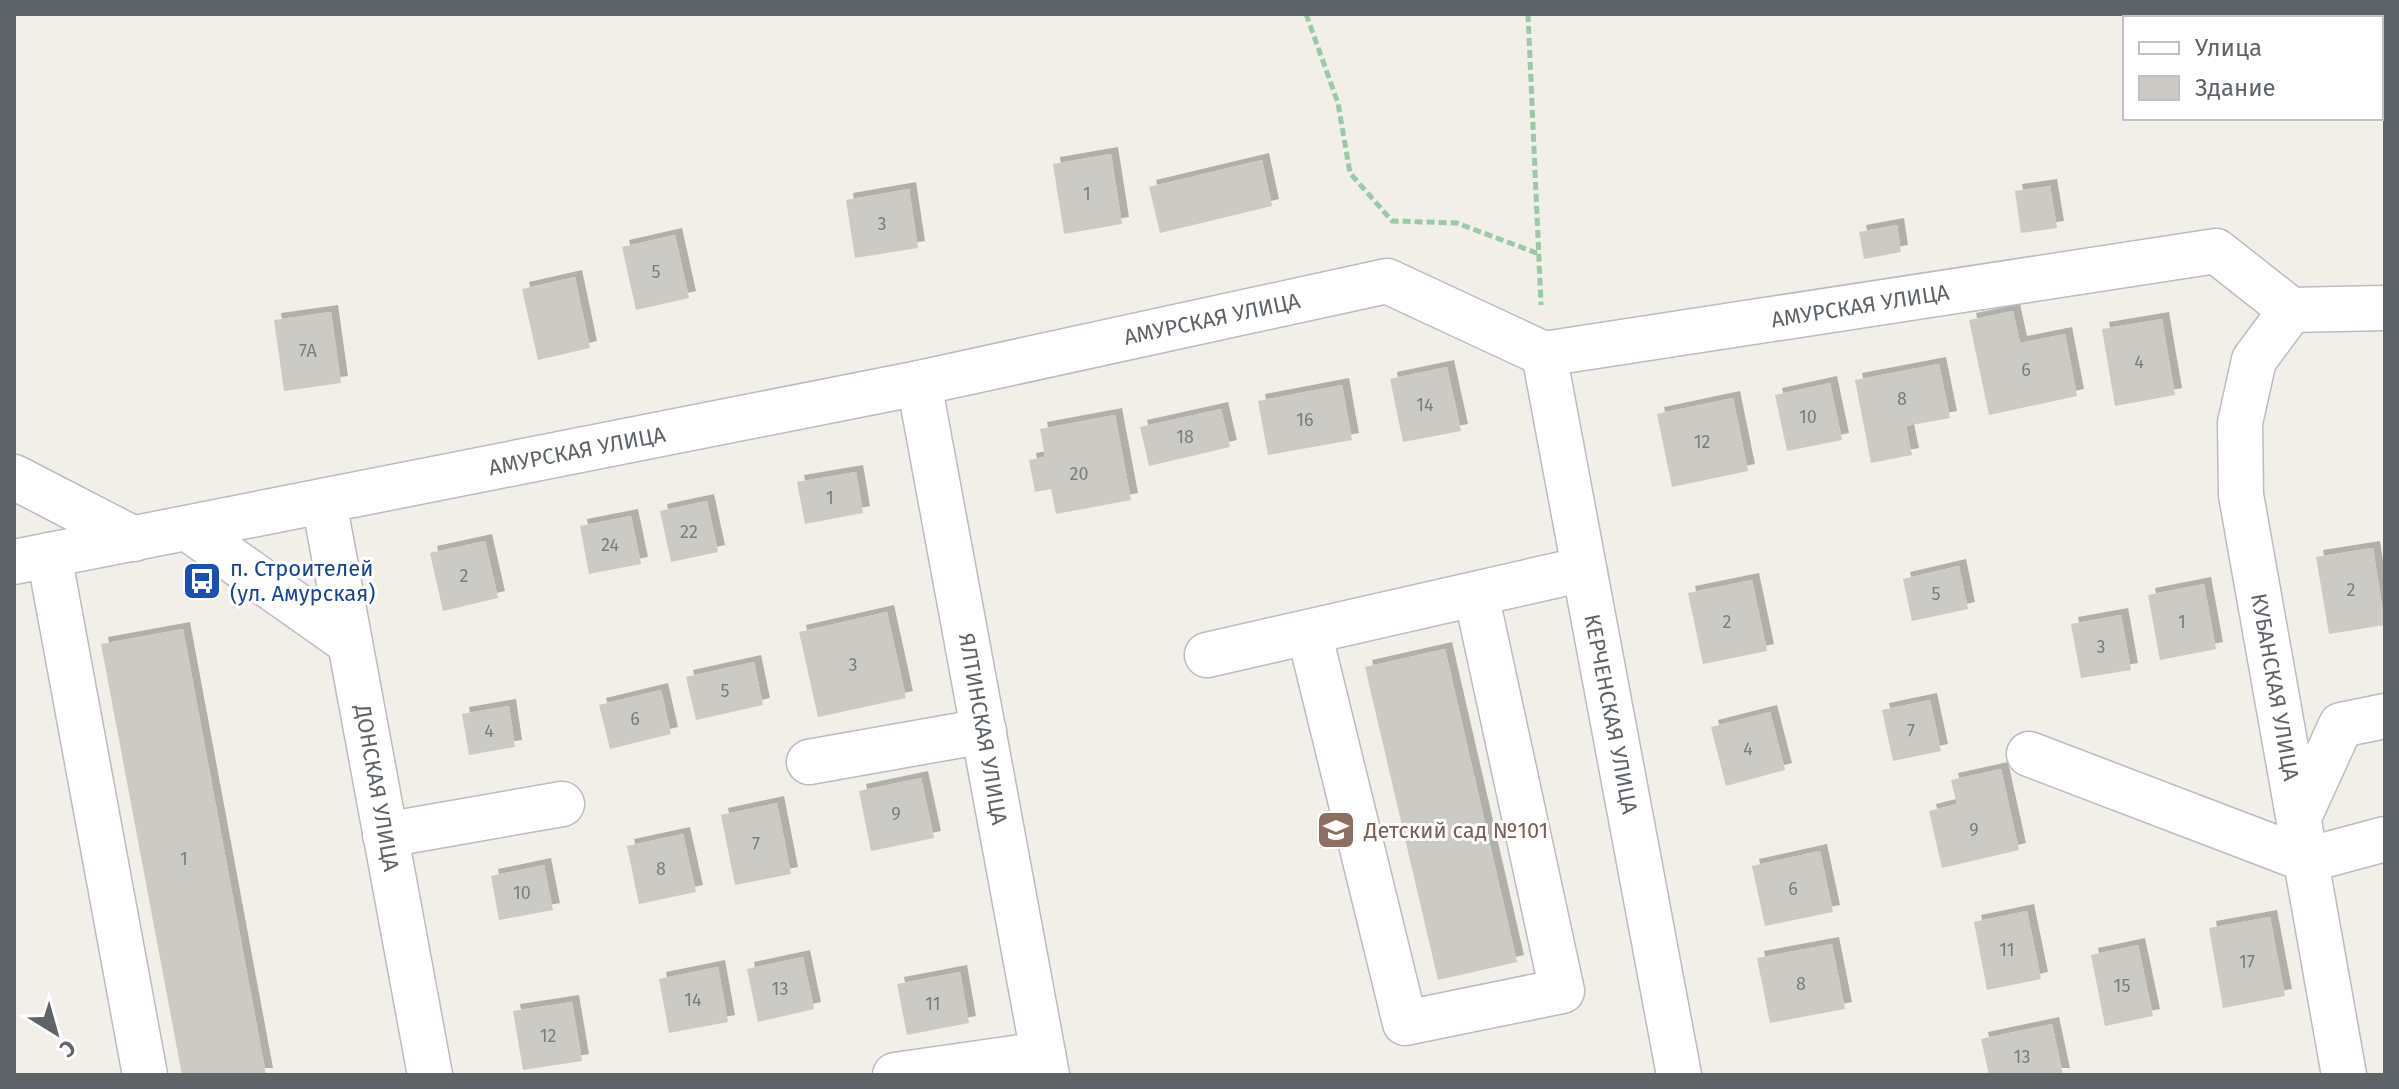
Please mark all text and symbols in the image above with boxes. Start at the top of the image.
legend [2123,16,2383,120]
text: Улица [2195,34,2262,62]
text: Здание [2195,74,2276,102]
house number: 1 [1083,183,1091,205]
house number: 3 [878,213,886,235]
house number: 5 [651,261,661,283]
street label: АМУРСКАЯ УЛИЦА [1769,279,1951,333]
street label: АМУРСКАЯ УЛИЦА [1121,287,1303,351]
house number: 7А [299,340,318,362]
house number: 4 [2134,351,2144,373]
house number: 6 [2021,359,2031,381]
house number: 8 [1897,388,1907,410]
house number: 14 [1416,394,1434,416]
house number: 10 [1799,406,1817,428]
house number: 16 [1296,409,1314,431]
street label: АМУРСКАЯ УЛИЦА [486,421,668,481]
house number: 18 [1176,426,1194,448]
house number: 12 [1694,431,1710,453]
house number: 20 [1070,463,1088,485]
house number: 1 [826,487,834,509]
house number: 22 [680,521,698,543]
house number: 24 [601,534,619,556]
place label: п. Строителей (ул. Амурская) [230,555,376,607]
bus stop icon: п. Строителей (ул. Амурская) [181,560,223,602]
house number: 2 [460,565,469,587]
house number: 2 [2347,579,2356,601]
house number: 5 [1931,583,1941,605]
street label: КУБАНСКАЯ УЛИЦА [2245,591,2305,783]
house number: 2 [1723,611,1732,633]
house number: 1 [2178,611,2186,633]
street label: КЕРЧЕНСКАЯ УЛИЦА [1578,612,1644,817]
street label: ЯЛТИНСКАЯ УЛИЦА [953,631,1013,827]
house number: 3 [2097,636,2105,658]
house number: 3 [849,654,857,676]
house number: 5 [720,680,730,702]
street label: ДОНСКАЯ УЛИЦА [349,702,405,874]
house number: 6 [630,708,640,730]
house number: 4 [484,720,494,742]
house number: 7 [1907,720,1915,742]
house number: 4 [1743,738,1753,760]
house number: 9 [891,803,901,825]
school or university icon: Детский сад №101 [1315,809,1357,851]
place label: Детский сад №101 [1363,817,1548,844]
house number: 9 [1969,819,1979,841]
house number: 7 [752,833,760,855]
house number: 1 [180,848,188,870]
house number: 8 [656,858,666,880]
house number: 6 [1788,878,1798,900]
house number: 10 [513,882,531,904]
house number: 11 [1999,939,2015,961]
house number: 17 [2239,951,2255,973]
house number: 8 [1796,973,1806,995]
house number: 15 [2114,975,2130,997]
house number: 13 [772,978,788,1000]
house number: 14 [684,989,702,1011]
north arrow [16,993,96,1073]
house number: 11 [925,993,941,1015]
house number: 12 [540,1025,556,1047]
text: С [54,1034,81,1063]
house number: 13 [2014,1046,2030,1068]

